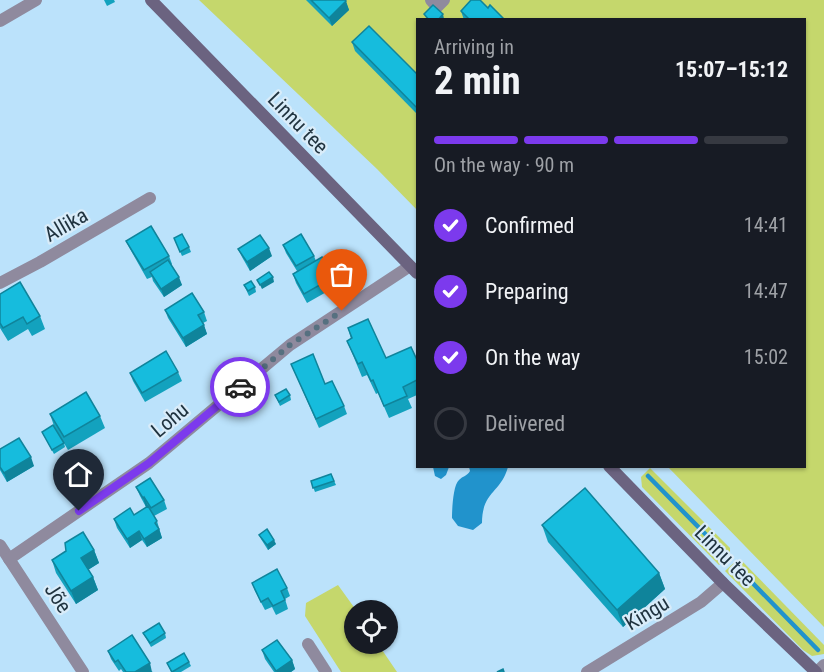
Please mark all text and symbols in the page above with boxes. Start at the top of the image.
text: Arriving in [434,35,514,59]
text: 15:07–15:12 [675,57,788,82]
text: 2 min [434,58,521,104]
street label: Linnu tee [263,87,333,159]
text: On the way · 90 m [434,153,574,177]
street label: Allika [40,203,92,247]
icon: check [434,209,467,242]
text: Confirmed [485,213,574,238]
text: 14:41 [744,213,788,237]
pin [316,249,367,311]
icon: bag [325,258,358,291]
icon: check [434,275,467,308]
text: Preparing [485,279,569,304]
text: 14:47 [744,279,788,303]
icon: check [434,341,467,374]
text: On the way [485,345,580,370]
text: 15:02 [744,345,788,369]
courier [210,357,270,417]
icon: car [224,371,257,404]
street label: Lohu [147,398,193,442]
text: Delivered [485,411,565,436]
pin [53,449,104,511]
icon: home [62,458,95,491]
street label: Linnu tee [690,521,760,591]
street label: Jõe [40,579,76,617]
street label: Kingu [621,591,673,635]
map controls [344,600,398,654]
button: locate [344,600,398,654]

